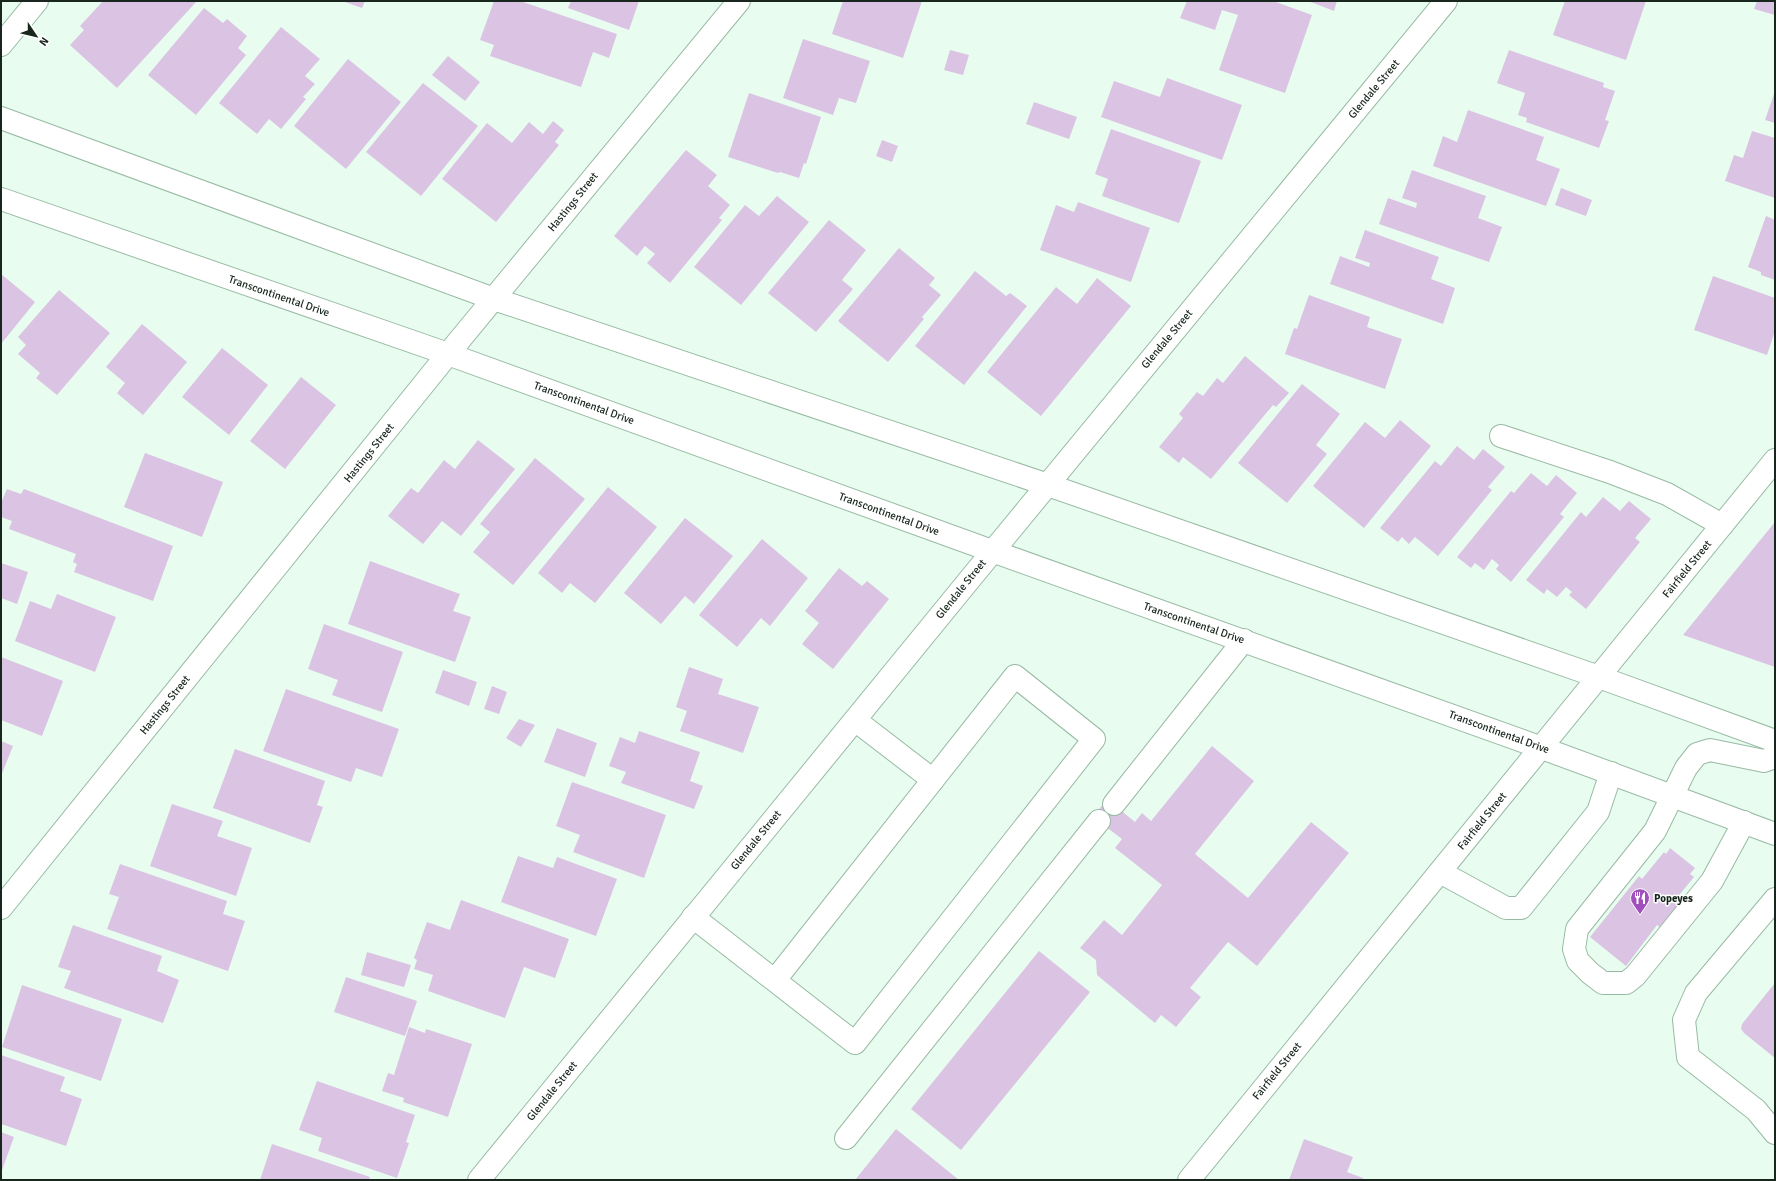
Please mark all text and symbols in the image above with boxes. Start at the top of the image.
north arrow [16,16,56,56]
text: N [36,35,51,48]
street label: Glendale Street [1346,57,1402,121]
street label: Hastings Street [545,170,601,234]
street label: Transcontinental Drive [227,273,331,319]
street label: Glendale Street [1139,307,1195,371]
street label: Transcontinental Drive [532,379,636,427]
street label: Hastings Street [341,421,397,485]
street label: Transcontinental Drive [837,490,941,538]
street label: Fairfield Street [1660,537,1714,600]
street label: Glendale Street [933,557,989,621]
street label: Transcontinental Drive [1142,600,1246,646]
street label: Hastings Street [137,673,193,737]
street label: Transcontinental Drive [1447,708,1551,756]
street label: Fairfield Street [1455,789,1509,852]
street label: Glendale Street [728,808,784,872]
restaurant icon: Popeyes [1629,887,1651,915]
place label: Popeyes [1654,892,1693,905]
street label: Fairfield Street [1250,1039,1304,1102]
street label: Glendale Street [524,1059,580,1123]

